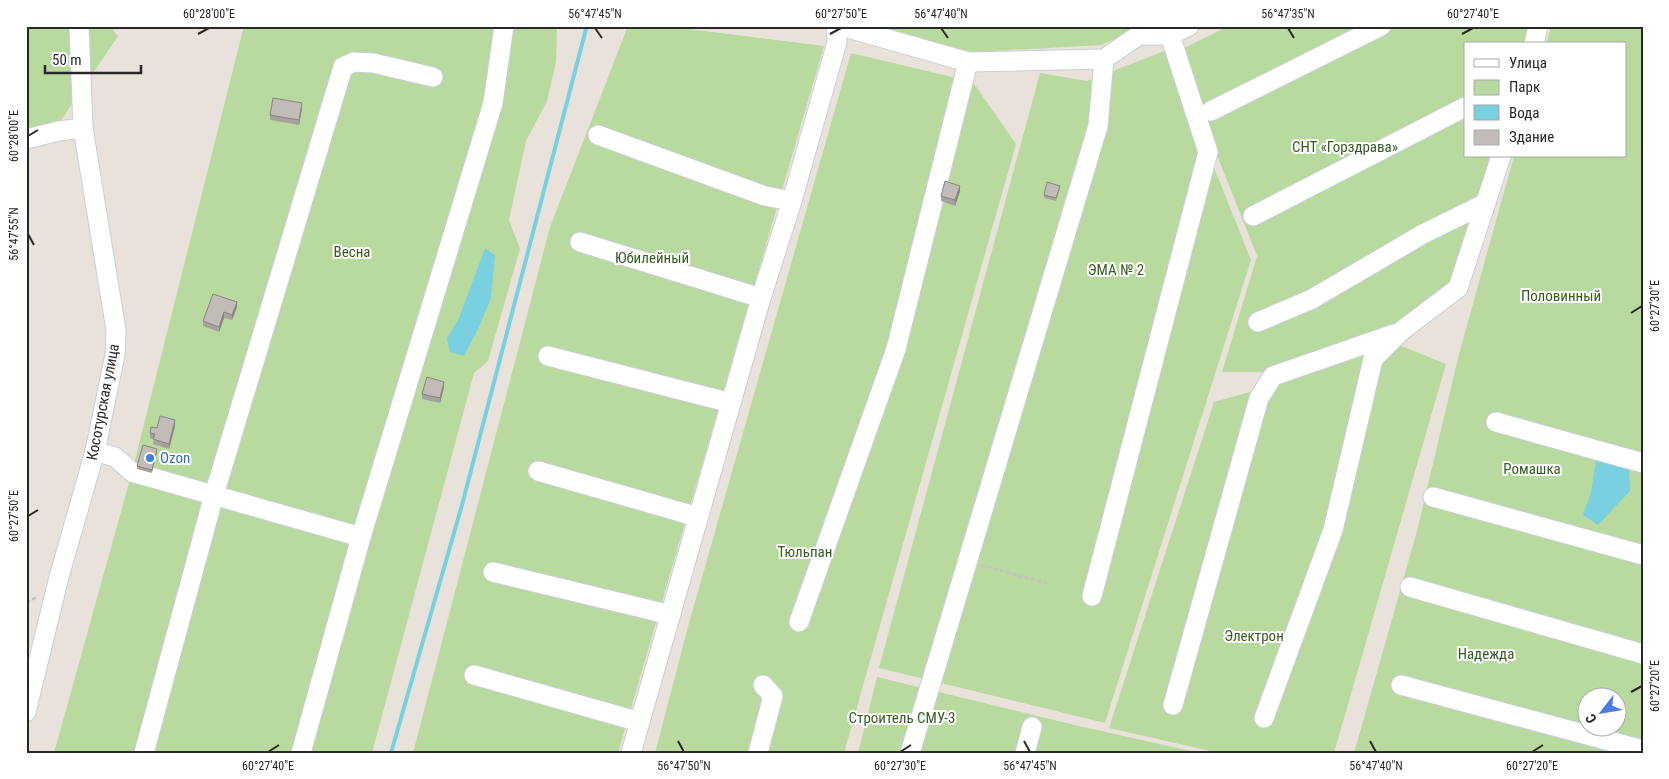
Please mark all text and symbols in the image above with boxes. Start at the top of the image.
text: 60°28'00"E [183,7,235,21]
text: 56°47'45"N [568,7,622,21]
text: 60°27'50"E [815,7,867,21]
text: 56°47'40"N [914,7,968,21]
text: 56°47'35"N [1261,7,1315,21]
text: 60°27'40"E [1447,7,1499,21]
scale bar [45,42,141,74]
legend [1464,42,1626,158]
text: 50 m [52,51,82,69]
text: Улица [1509,54,1547,72]
text: Парк [1509,78,1540,96]
text: Вода [1509,104,1539,122]
text: 60°28'00"E [7,110,21,162]
text: Здание [1509,128,1554,146]
park label: СНТ «Горздрава» [1292,138,1398,156]
text: 56°47'55"N [7,207,21,261]
park label: Весна [334,243,370,261]
park label: Юбилейный [615,249,689,267]
park label: ЭМА № 2 [1088,261,1144,279]
text: 60°27'30"E [1648,280,1662,332]
park label: Половинный [1521,287,1601,305]
street label: Косотурская улица [83,342,123,462]
place label: Ozon [160,449,190,467]
marker: Ozon [144,452,156,464]
park label: Ромашка [1503,460,1561,478]
text: 60°27'50"E [7,490,21,542]
park label: Тюльпан [778,543,832,561]
park label: Электрон [1224,627,1284,645]
park label: Надежда [1458,645,1514,663]
text: 60°27'20"E [1648,660,1662,712]
north arrow [1576,686,1626,736]
park label: Строитель СМУ-3 [849,709,955,727]
text: С [1582,711,1600,726]
text: 60°27'40"E [242,759,294,773]
text: 56°47'50"N [657,759,711,773]
text: 60°27'30"E [874,759,926,773]
text: 56°47'45"N [1003,759,1057,773]
text: 56°47'40"N [1349,759,1403,773]
text: 60°27'20"E [1506,759,1558,773]

